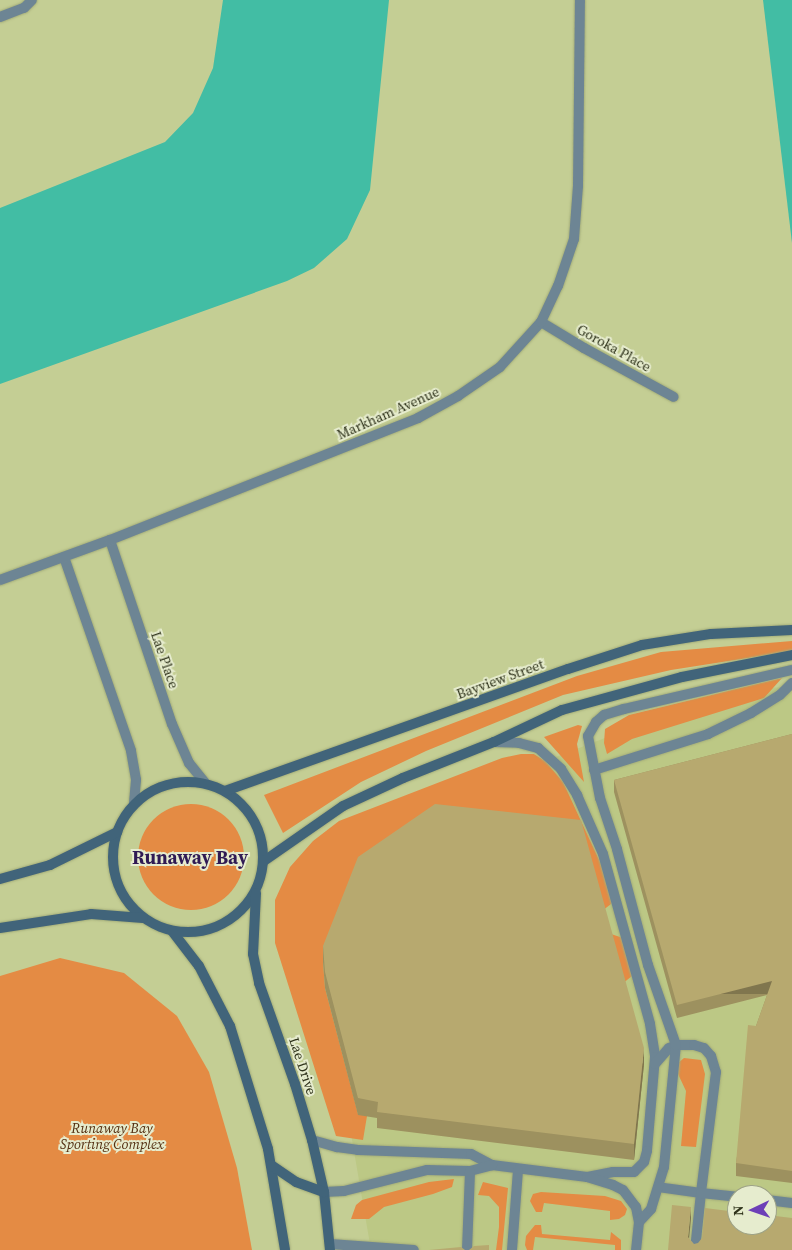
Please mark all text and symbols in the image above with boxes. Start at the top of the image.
street label: Goroka Place [574,321,654,375]
street label: Markham Avenue [334,383,442,443]
street label: Lae Place [147,629,183,691]
street label: Bayview Street [454,655,546,703]
district label: Runaway Bay [132,847,248,869]
street label: Lae Drive [286,1035,320,1097]
park label: Runaway Bay Sporting Complex [60,1120,164,1152]
north arrow [727,1185,777,1235]
text: N [728,1205,748,1216]

